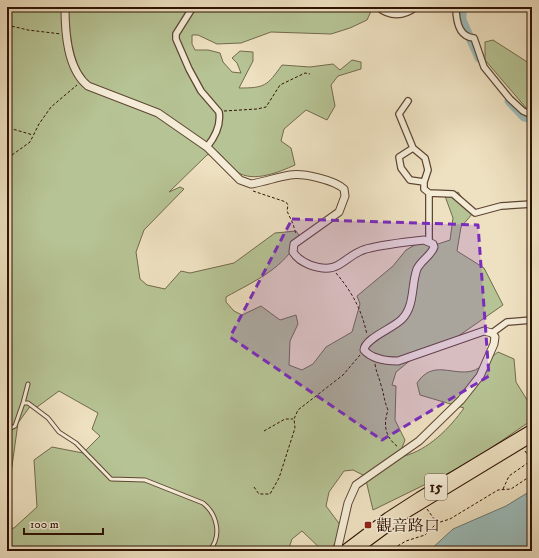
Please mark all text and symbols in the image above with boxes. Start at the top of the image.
road number: 15 [425,474,447,500]
scale bar [24,510,103,536]
place label: 觀音路口 [376,516,440,536]
text: 100 m [30,517,59,532]
marker: 觀音路口 [363,520,373,530]

